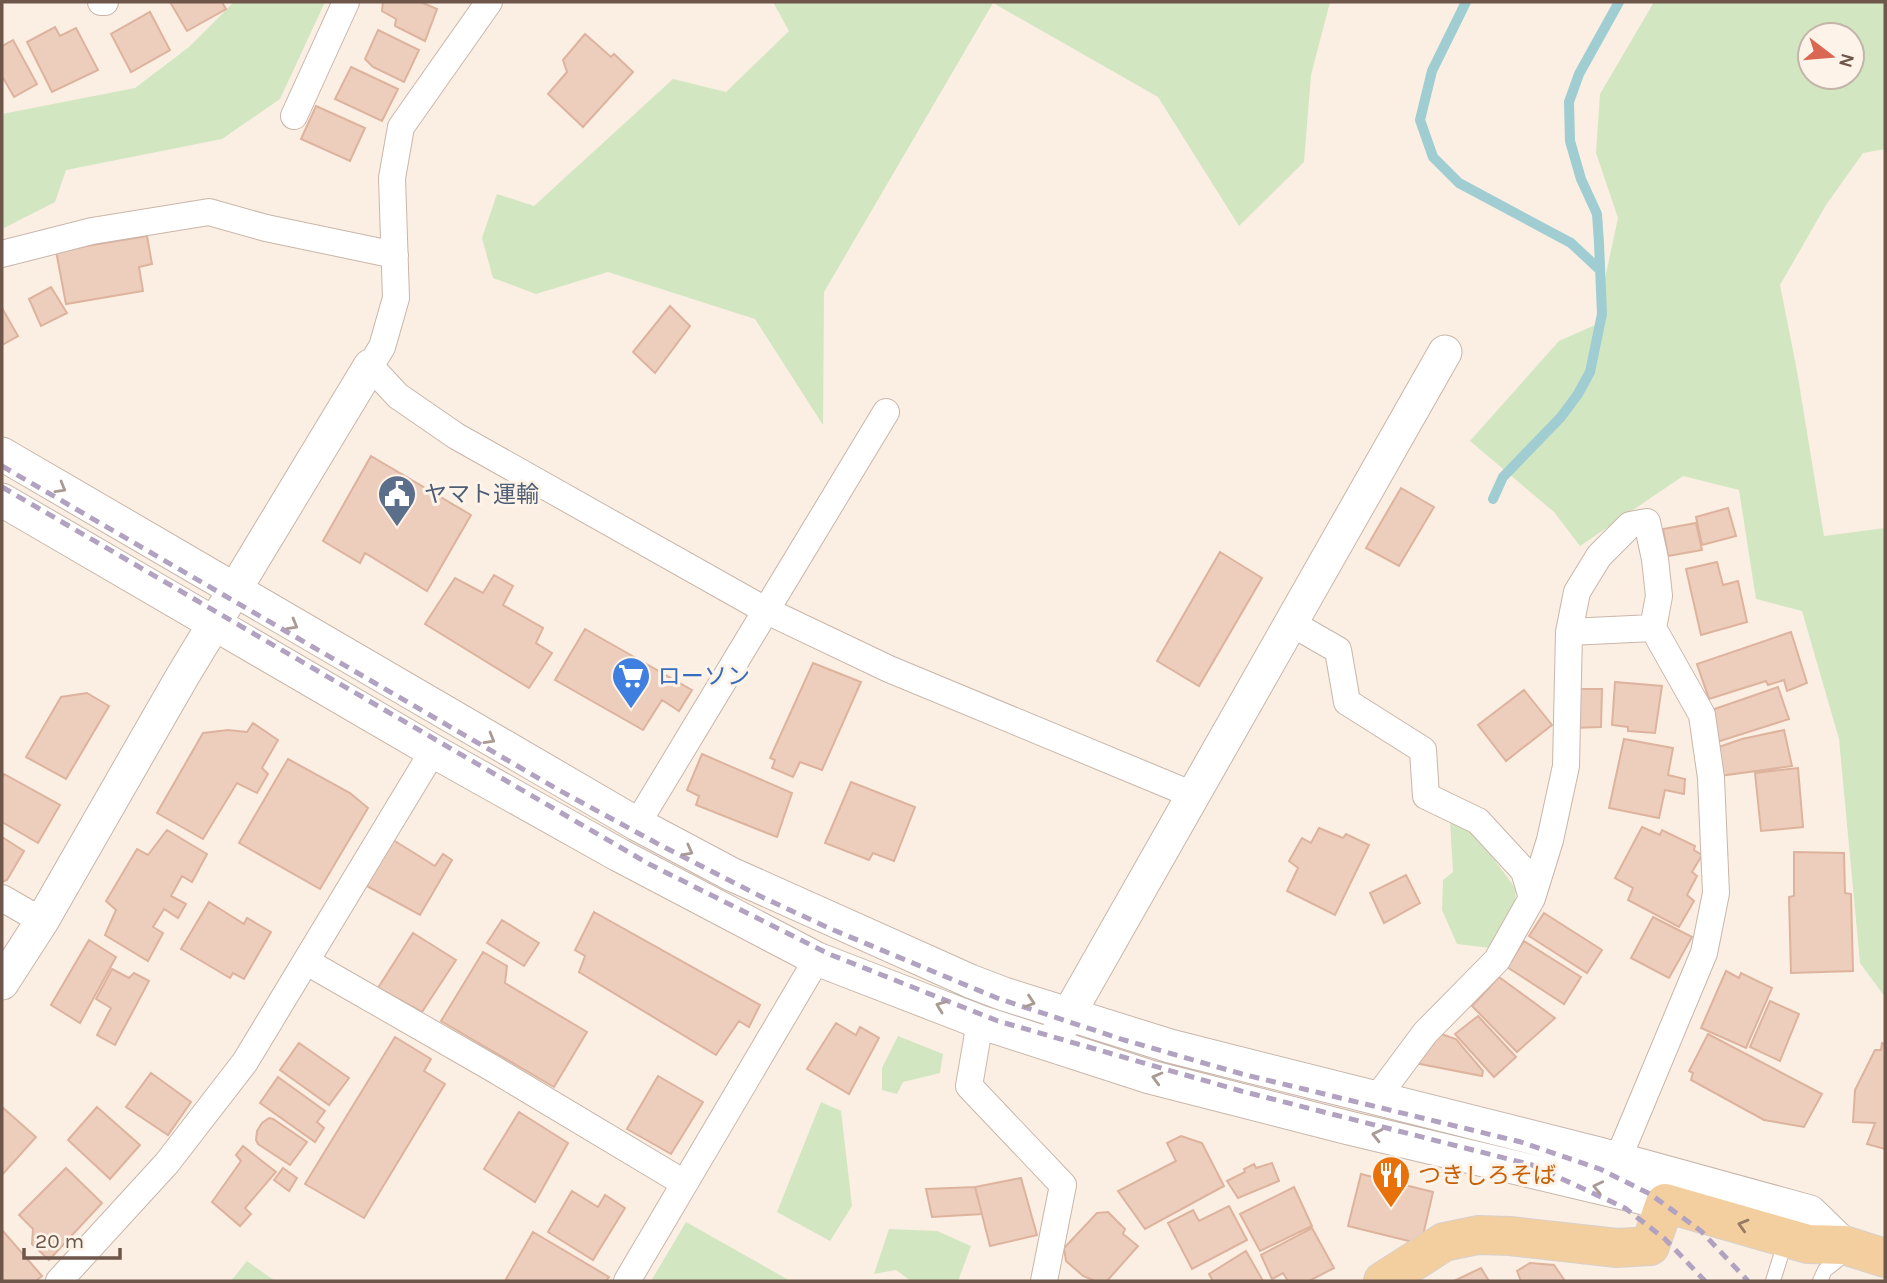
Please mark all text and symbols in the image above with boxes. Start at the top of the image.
north arrow [1796,21,1866,91]
text: N [1834,51,1859,70]
public building icon: ヤマト運輸 [376,473,418,528]
one-way arrow [53,480,66,493]
place label: ヤマト運輸 [424,481,539,508]
one-way arrow [286,617,299,630]
supermarket icon: ローソン [610,655,652,710]
place label: ローソン [658,663,750,690]
one-way arrow [482,731,495,744]
one-way arrow [681,843,693,856]
one-way arrow [1024,994,1036,1009]
one-way arrow [936,1001,948,1015]
one-way arrow [1151,1072,1163,1087]
one-way arrow [1371,1129,1383,1143]
restaurant icon: つきしろそば [1370,1154,1412,1209]
place label: つきしろそば [1418,1162,1556,1189]
one-way arrow [1592,1181,1604,1196]
scale bar [24,1216,121,1260]
one-way arrow [1737,1219,1749,1234]
text: 20 m [35,1229,84,1253]

